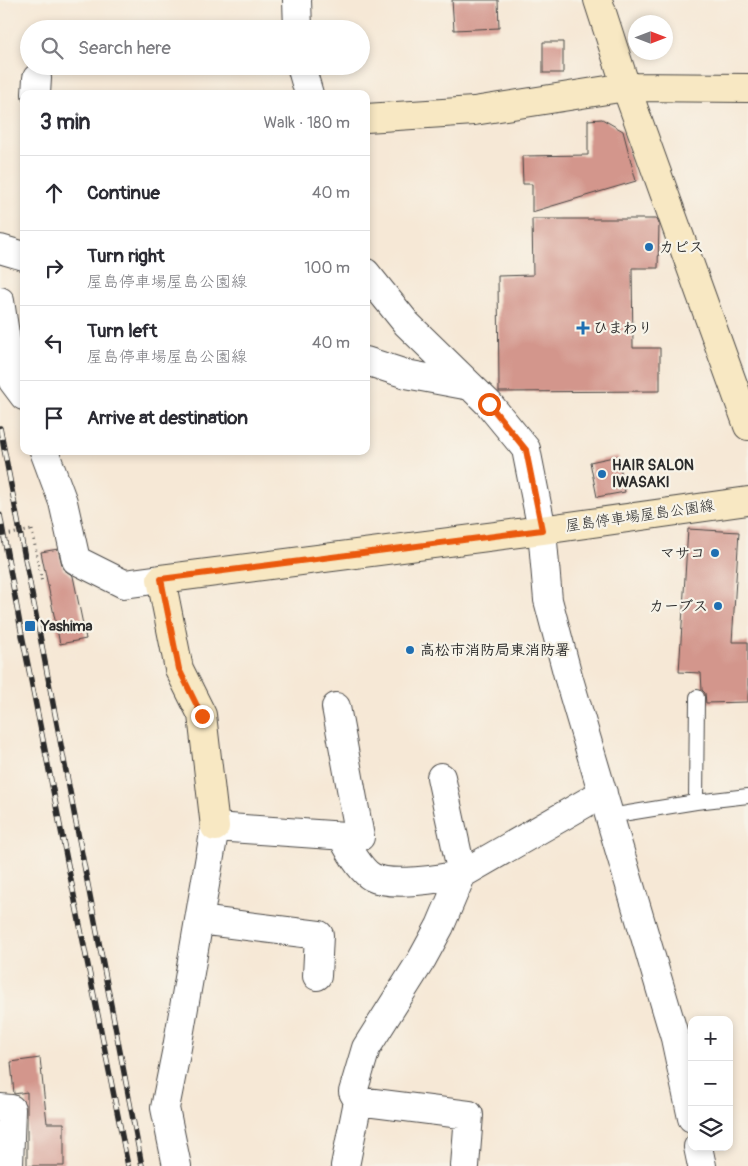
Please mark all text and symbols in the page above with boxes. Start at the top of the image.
north arrow [628,15,673,60]
search box [20,20,370,75]
icon: search [38,34,66,62]
text: Search here [78,36,171,60]
text: 3 min [40,109,90,136]
text: Walk · 180 m [263,113,350,133]
icon: ahead [40,179,68,207]
text: Continue [87,181,160,205]
text: 40 m [312,183,350,203]
place label: カピス [659,238,704,257]
marker: カピス [643,241,655,253]
text: Turn right [87,244,165,268]
icon: right [40,254,68,282]
text: 100 m [304,258,350,278]
text: 屋島停車場屋島公園線 [87,272,247,292]
text: Turn left [87,319,157,343]
place label: ひまわり [593,319,653,338]
marker: ひまわり [577,322,589,334]
icon: left [40,329,68,357]
text: 40 m [312,333,350,353]
text: 屋島停車場屋島公園線 [87,347,247,367]
route start [478,393,501,416]
icon: arrive [40,404,68,432]
text: Arrive at destination [87,406,248,430]
place label: HAIR SALON IWASAKI [612,456,694,492]
marker: HAIR SALON IWASAKI [596,468,608,480]
street label: 屋島停車場屋島公園線 [564,496,716,536]
place label: マサコ [660,544,705,563]
marker: マサコ [709,547,721,559]
place label: カーブス [649,597,708,616]
marker: カーブス [712,600,724,612]
place label: Yashima [40,617,93,636]
marker: Yashima [23,619,37,633]
place label: 高松市消防局東消防署 [420,641,570,660]
marker: 高松市消防局東消防署 [404,644,416,656]
route end [191,705,214,728]
map controls [688,1016,733,1151]
button: + [688,1016,733,1061]
button: − [688,1061,733,1106]
button: layers [688,1106,733,1151]

